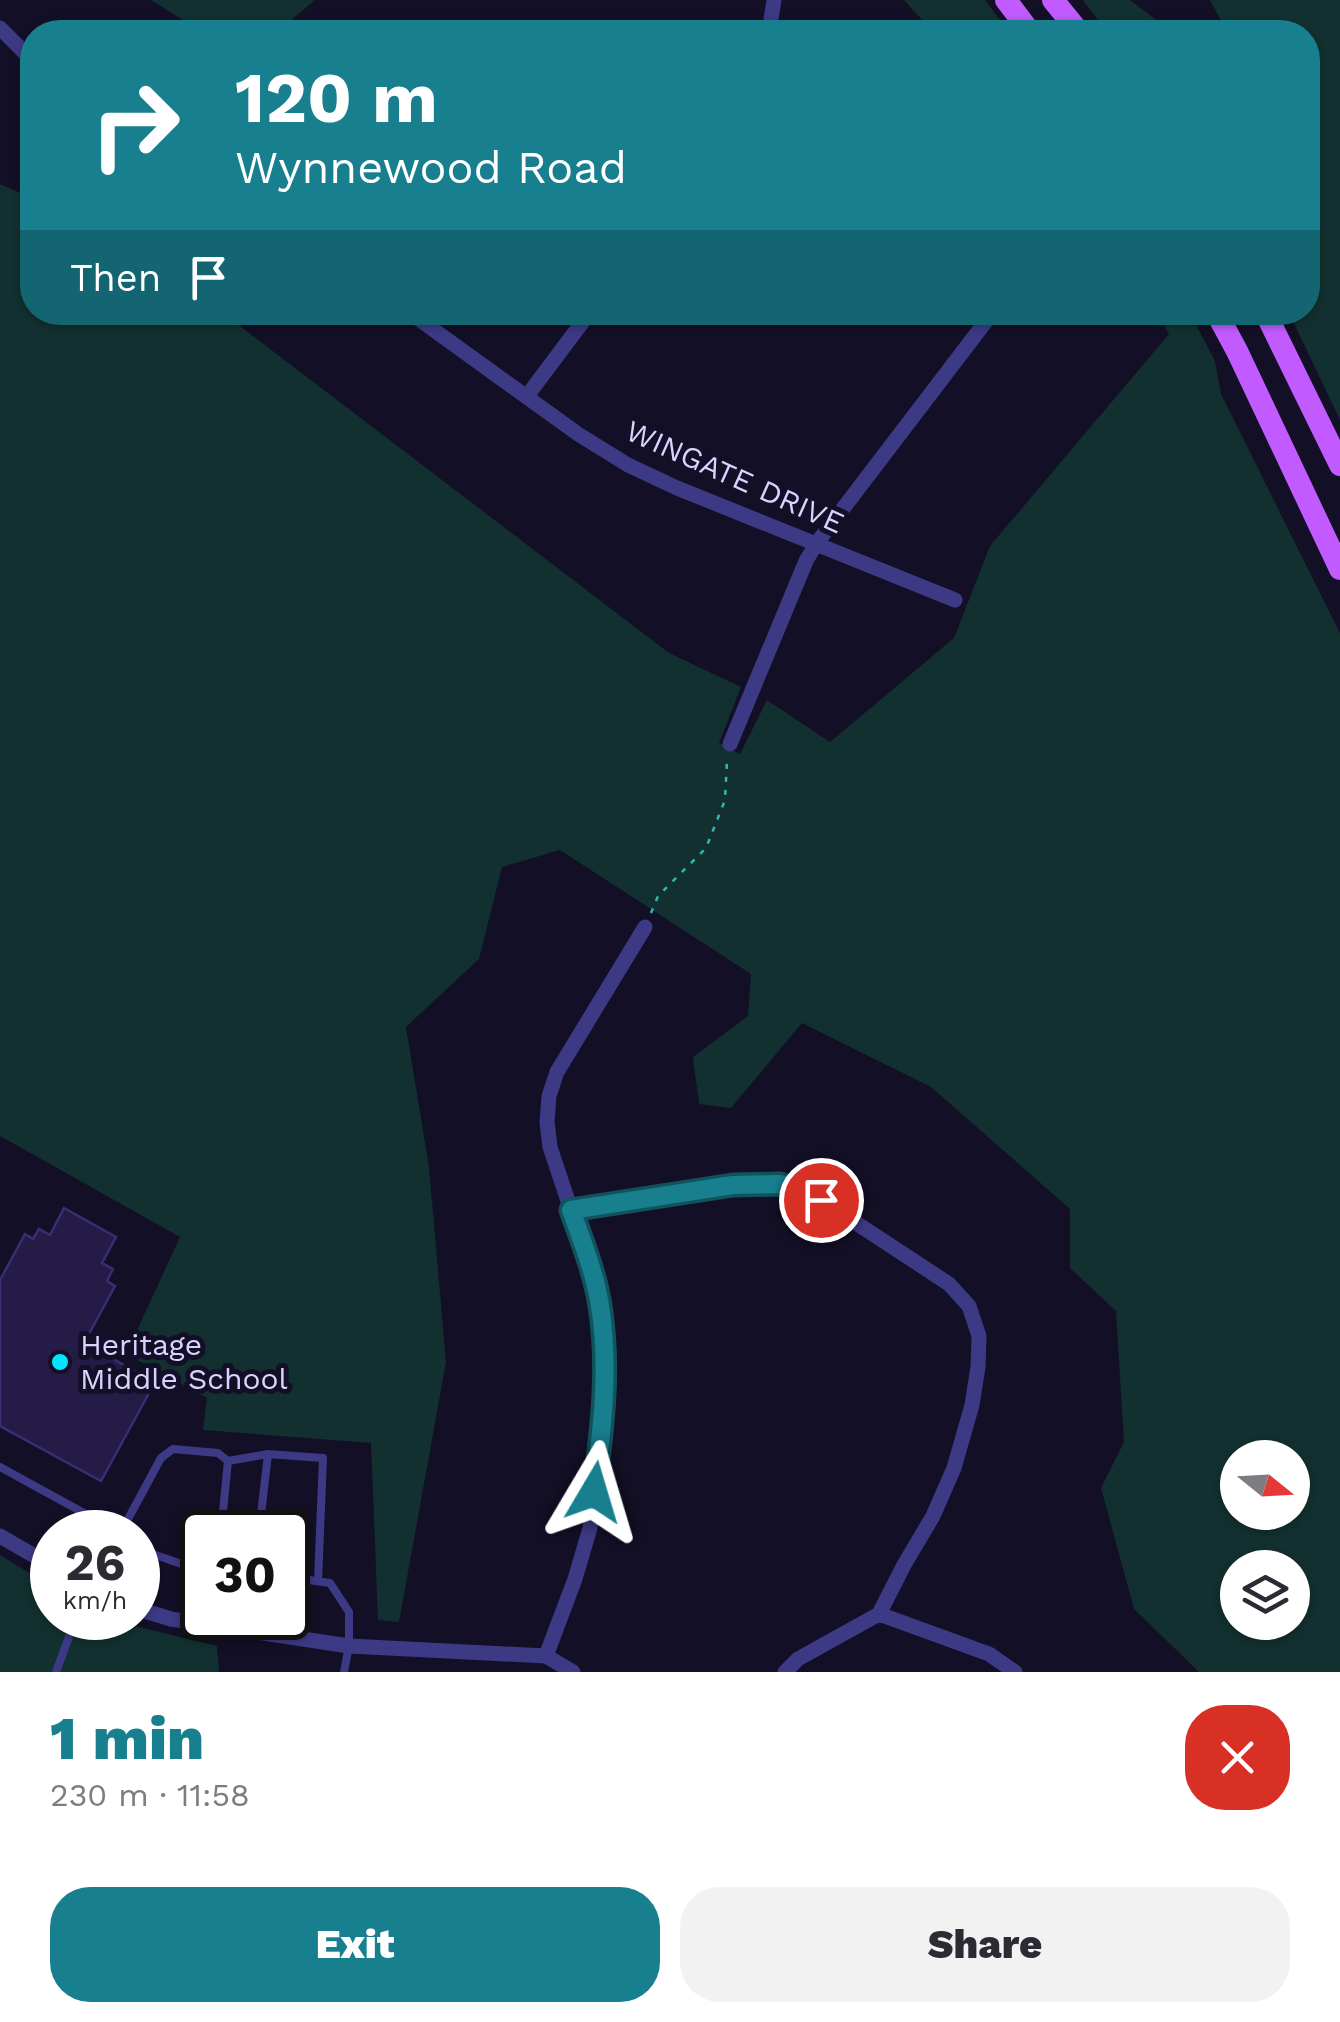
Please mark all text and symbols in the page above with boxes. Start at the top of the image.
text: 120 m [235,57,438,139]
icon: right [70,60,200,190]
text: Wynnewood Road [235,141,627,194]
icon: arrive [181,250,236,305]
text: Then [70,256,161,300]
street label: WINGATE DRIVE [621,413,850,540]
pin [779,1158,864,1243]
icon: arrive [794,1173,849,1228]
place label: Heritage Middle School [80,1327,288,1396]
marker: Heritage Middle School [49,1351,71,1373]
position arrow [542,1440,646,1544]
north arrow [1220,1440,1310,1530]
map controls [1220,1440,1310,1640]
speed limit sign: 30 [180,1510,310,1640]
text: 26 [65,1533,125,1592]
button: layers [1220,1550,1310,1640]
text: km/h [63,1586,127,1615]
text: 1 min [50,1703,204,1774]
button: close [1185,1705,1290,1810]
text: 230 m · 11:58 [50,1776,250,1814]
button: Exit [50,1887,660,2002]
button: Share [680,1887,1290,2002]

